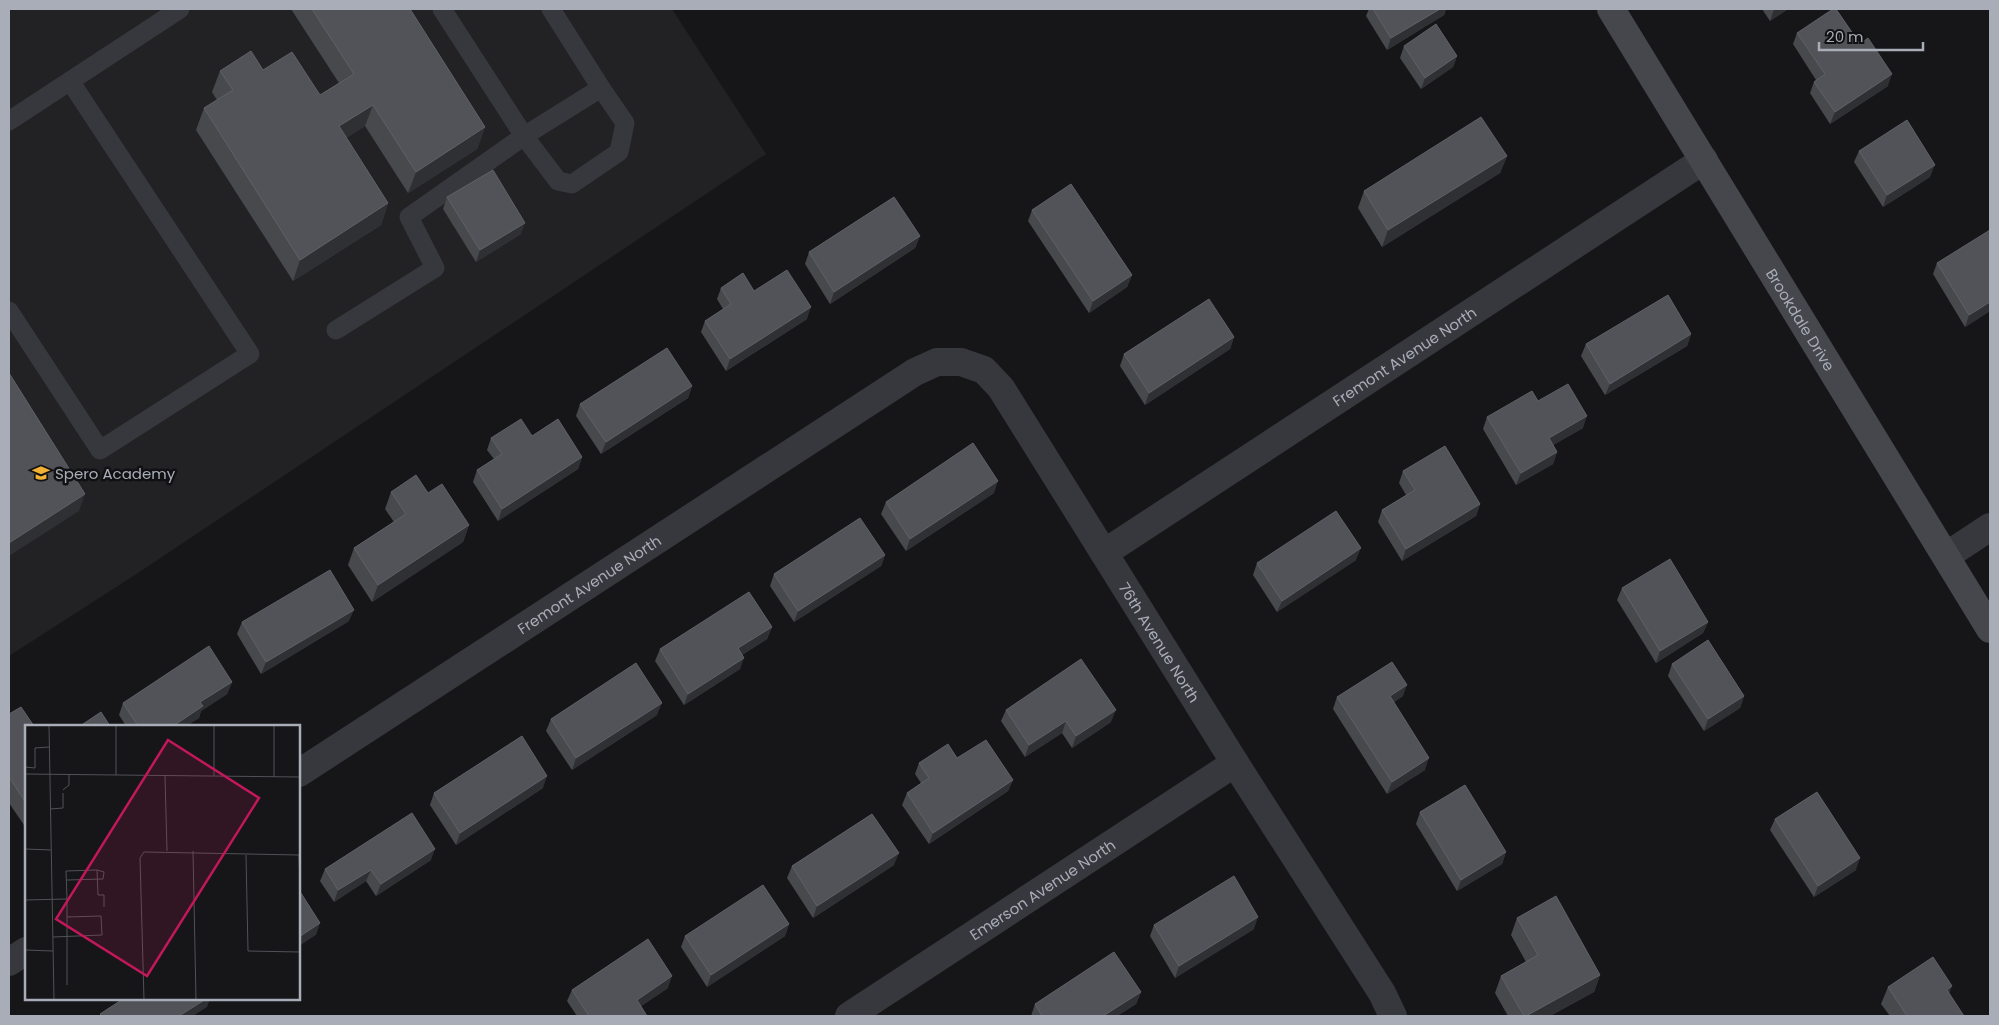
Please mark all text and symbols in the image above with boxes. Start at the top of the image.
scale bar [1819,20,1923,52]
text: 20 m [1826,26,1864,47]
street label: Brookdale Drive [1761,264,1840,375]
street label: Fremont Avenue North [1328,302,1480,411]
school or university icon: Spero Academy [31,463,51,483]
place label: Spero Academy [55,463,176,484]
street label: Fremont Avenue North [513,530,665,639]
street label: 76th Avenue North [1114,578,1205,706]
inset map [25,725,300,1000]
street label: Emerson Avenue North [965,834,1119,945]

